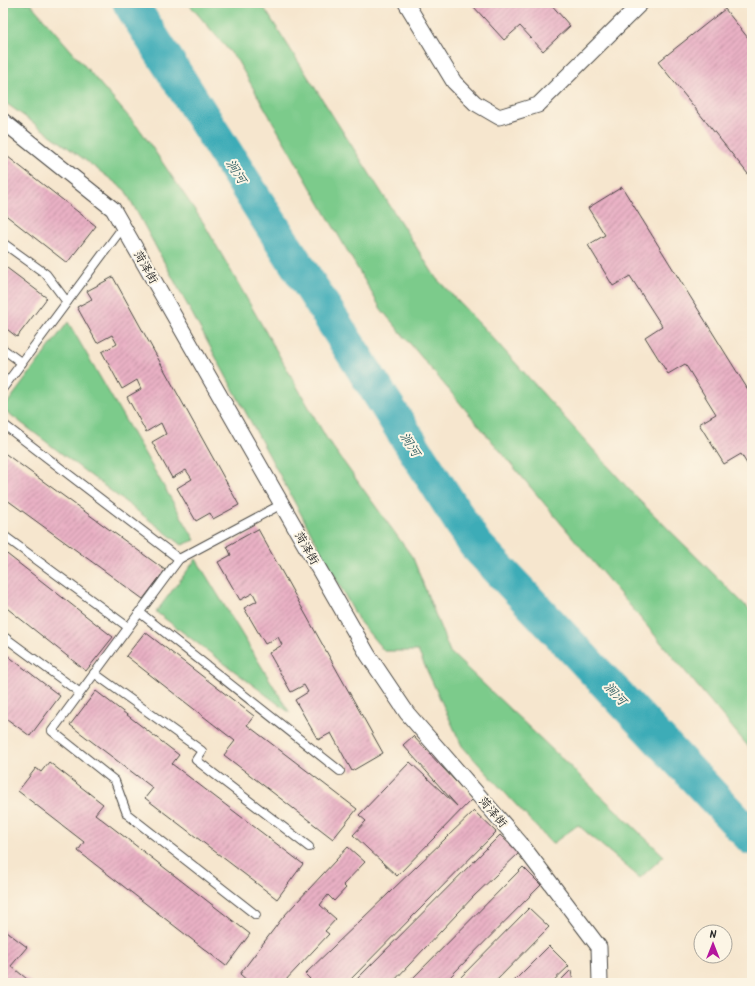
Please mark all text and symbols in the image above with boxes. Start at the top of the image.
water label: 涧河 [220,155,253,190]
street label: 菏泽街 [128,247,163,288]
water label: 涧河 [394,428,427,463]
street label: 菏泽街 [289,528,324,569]
water label: 涧河 [598,677,633,712]
street label: 菏泽街 [474,793,512,832]
north arrow [693,924,733,964]
text: N [710,926,717,944]

